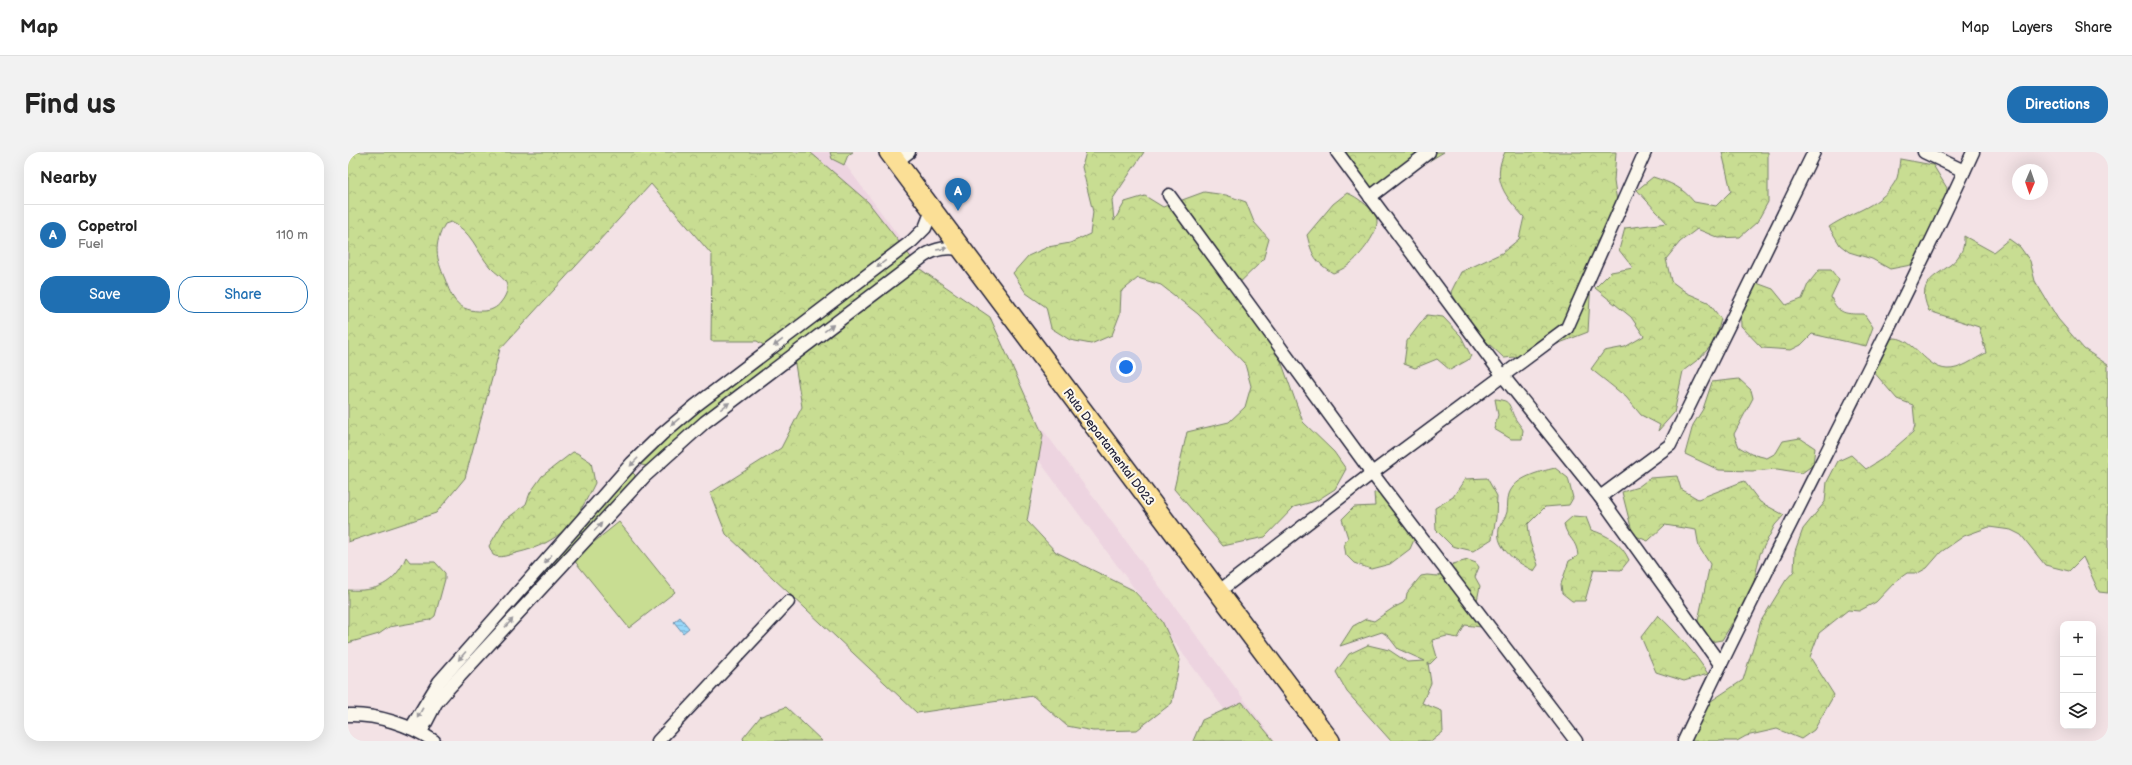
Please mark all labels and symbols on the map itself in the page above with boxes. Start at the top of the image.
north arrow [2012,164,2048,200]
pin: A [945,178,971,211]
one-way arrow [936,245,948,251]
one-way arrow [876,260,887,268]
one-way arrow [824,324,834,332]
one-way arrow [772,338,783,347]
your location [1116,357,1136,377]
street label: Ruta Departamental D023 [1060,386,1157,509]
one-way arrow [720,402,731,411]
one-way arrow [670,418,680,427]
one-way arrow [629,457,639,467]
one-way arrow [593,522,602,532]
one-way arrow [543,554,552,564]
one-way arrow [505,617,514,628]
one-way arrow [457,651,466,662]
one-way arrow [416,707,423,718]

